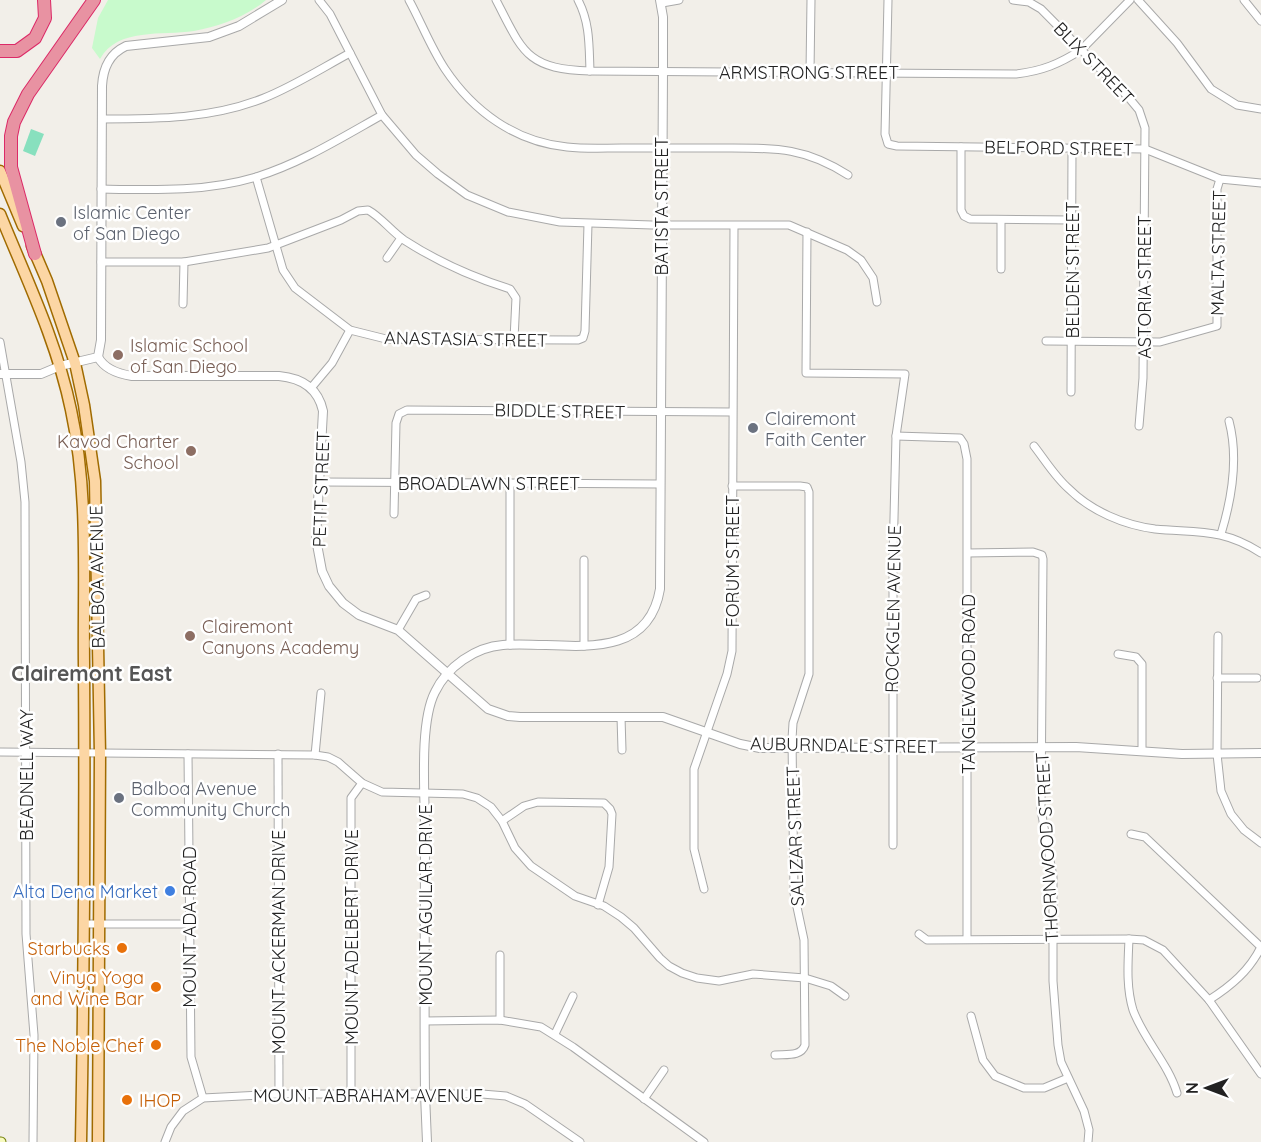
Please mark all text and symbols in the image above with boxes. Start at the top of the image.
street label: BLIX STREET [1049,17,1139,109]
street label: ARMSTRONG STREET [719,61,899,84]
street label: BELFORD STREET [984,135,1134,161]
street label: BATISTA STREET [650,136,673,275]
street label: MALTA STREET [1205,190,1231,316]
place label: Islamic Center of San Diego [73,201,191,245]
street label: BELDEN STREET [1061,201,1084,339]
marker: Islamic Center of San Diego [54,215,68,229]
street label: ASTORIA STREET [1133,215,1156,359]
street label: ANASTASIA STREET [384,326,548,352]
place label: Islamic School of San Diego [130,334,248,378]
marker: Islamic School of San Diego [111,348,125,362]
street label: BIDDLE STREET [494,398,626,424]
place label: Clairemont Faith Center [765,407,866,451]
marker: Clairemont Faith Center [746,421,760,435]
place label: Kavod Charter School [57,430,179,474]
street label: PETIT STREET [307,430,335,548]
marker: Kavod Charter School [184,444,198,458]
street label: BROADLAWN STREET [398,472,580,495]
street label: FORUM STREET [721,494,744,627]
street label: BALBOA AVENUE [84,505,110,649]
street label: ROCKGLEN AVENUE [880,525,906,693]
street label: TANGLEWOOD ROAD [957,594,980,774]
place label: Clairemont Canyons Academy [202,615,359,659]
marker: Clairemont Canyons Academy [183,629,197,643]
district label: Clairemont East [11,660,173,686]
street label: BEADNELL WAY [15,709,38,841]
street label: AUBURNDALE STREET [750,732,938,758]
street label: THORNWOOD STREET [1031,751,1063,942]
street label: SALIZAR STREET [781,765,809,907]
place label: Balboa Avenue Community Church [131,777,291,821]
marker: Balboa Avenue Community Church [112,791,126,805]
street label: MOUNT AGUILAR DRIVE [414,804,437,1006]
street label: MOUNT ADELBERT DRIVE [340,829,363,1045]
street label: MOUNT ACKERMAN DRIVE [267,830,290,1054]
street label: MOUNT ADA ROAD [178,846,201,1008]
place label: Alta Dena Market [13,880,158,903]
marker: Alta Dena Market [163,884,177,898]
place label: Starbucks [27,937,110,960]
marker: Starbucks [115,941,129,955]
place label: Vinya Yoga and Wine Bar [31,966,144,1010]
marker: Vinya Yoga and Wine Bar [149,980,163,994]
place label: The Noble Chef [15,1034,145,1057]
marker: The Noble Chef [149,1038,163,1052]
north arrow [1177,1058,1237,1118]
text: N [1182,1082,1202,1094]
street label: MOUNT ABRAHAM AVENUE [253,1084,483,1107]
place label: IHOP [139,1089,181,1112]
marker: IHOP [120,1093,134,1107]

